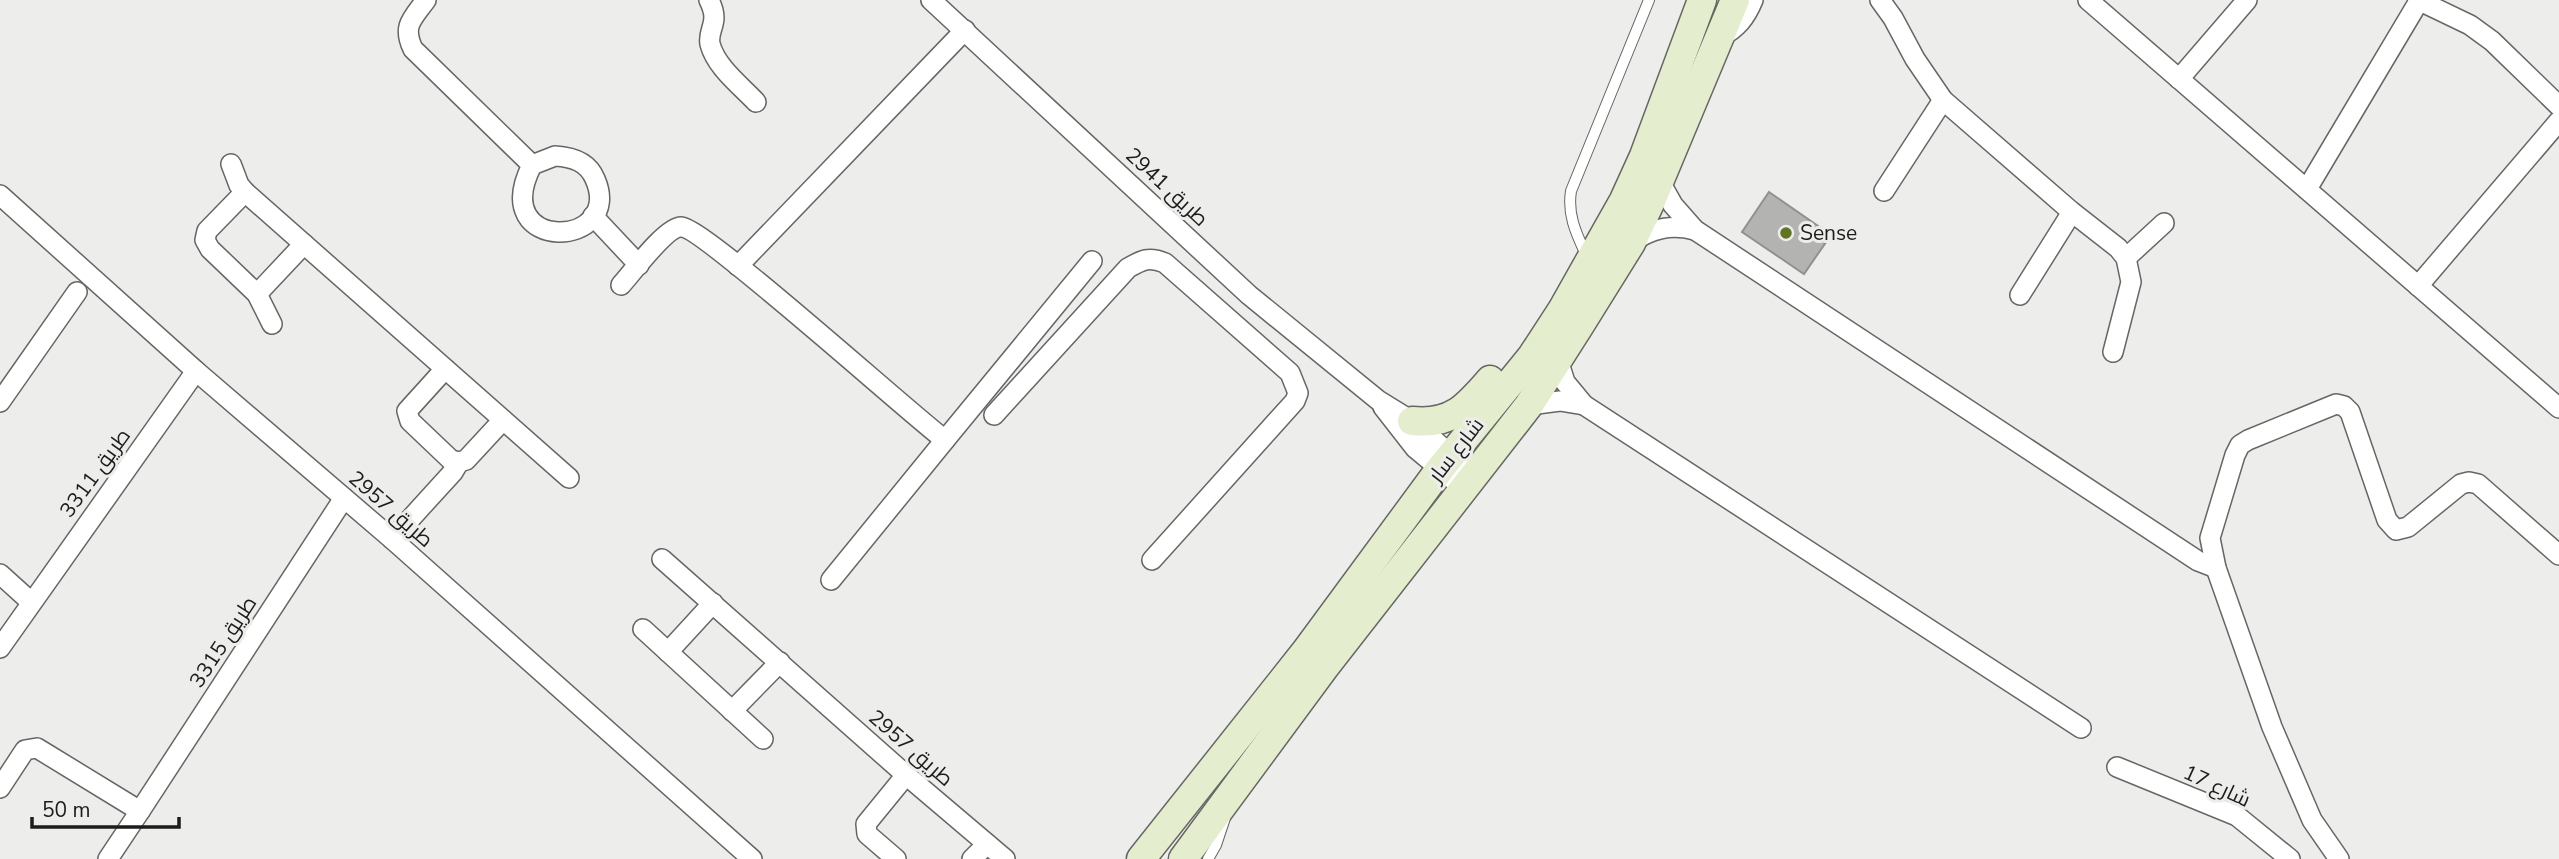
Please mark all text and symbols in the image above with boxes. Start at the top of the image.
street label: طريق 2941 [1119,141,1215,233]
place label: Sense [1800,219,1857,247]
marker: Sense [1778,225,1794,241]
street label: شارع سار [1421,412,1490,489]
street label: طريق 3311 [53,423,137,523]
street label: طريق 2957 [343,464,439,554]
street label: طريق 3315 [183,591,263,693]
street label: طريق 2957 [863,703,959,793]
street label: شارع 17 [2179,758,2255,814]
scale bar [32,786,178,830]
text: 50 m [42,796,91,824]

